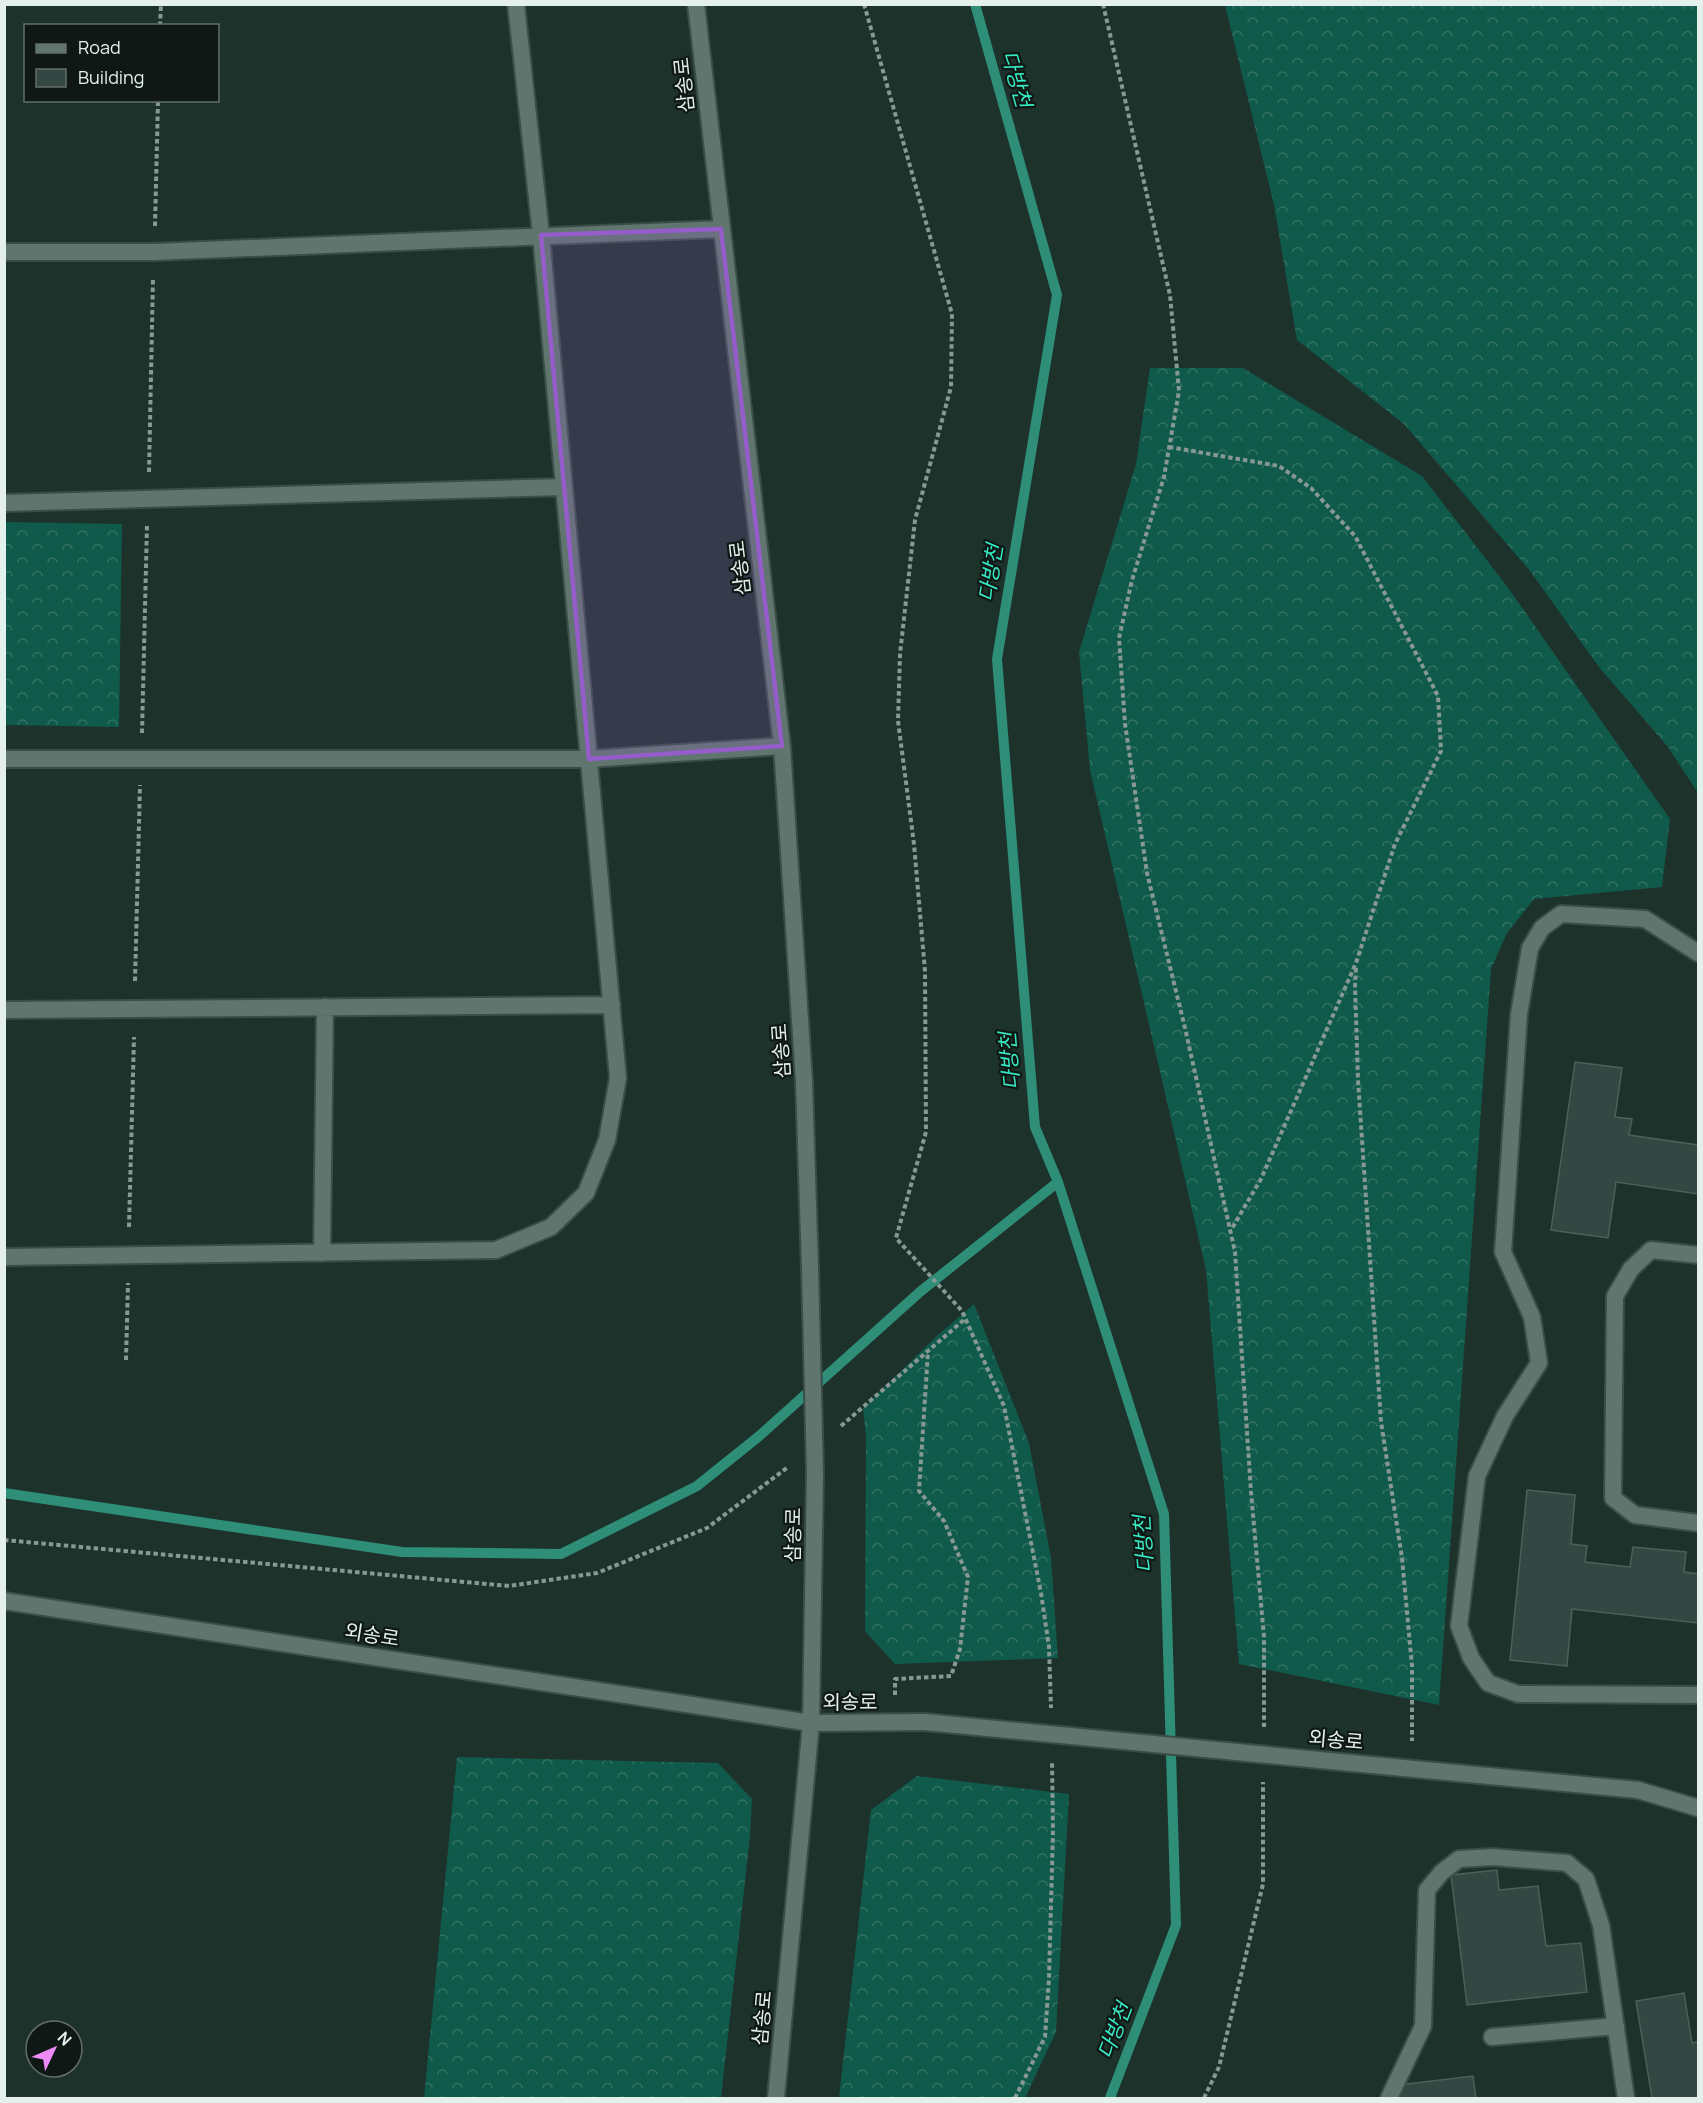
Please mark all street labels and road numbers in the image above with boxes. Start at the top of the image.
street label: 삼송로 [667,56,700,114]
street label: 삼송로 [723,539,756,597]
street label: 삼송로 [765,1023,796,1080]
street label: 삼송로 [779,1507,806,1563]
street label: 외송로 [343,1617,401,1652]
street label: 외송로 [822,1688,878,1715]
street label: 외송로 [1307,1724,1365,1755]
street label: 삼송로 [746,1989,777,2047]

